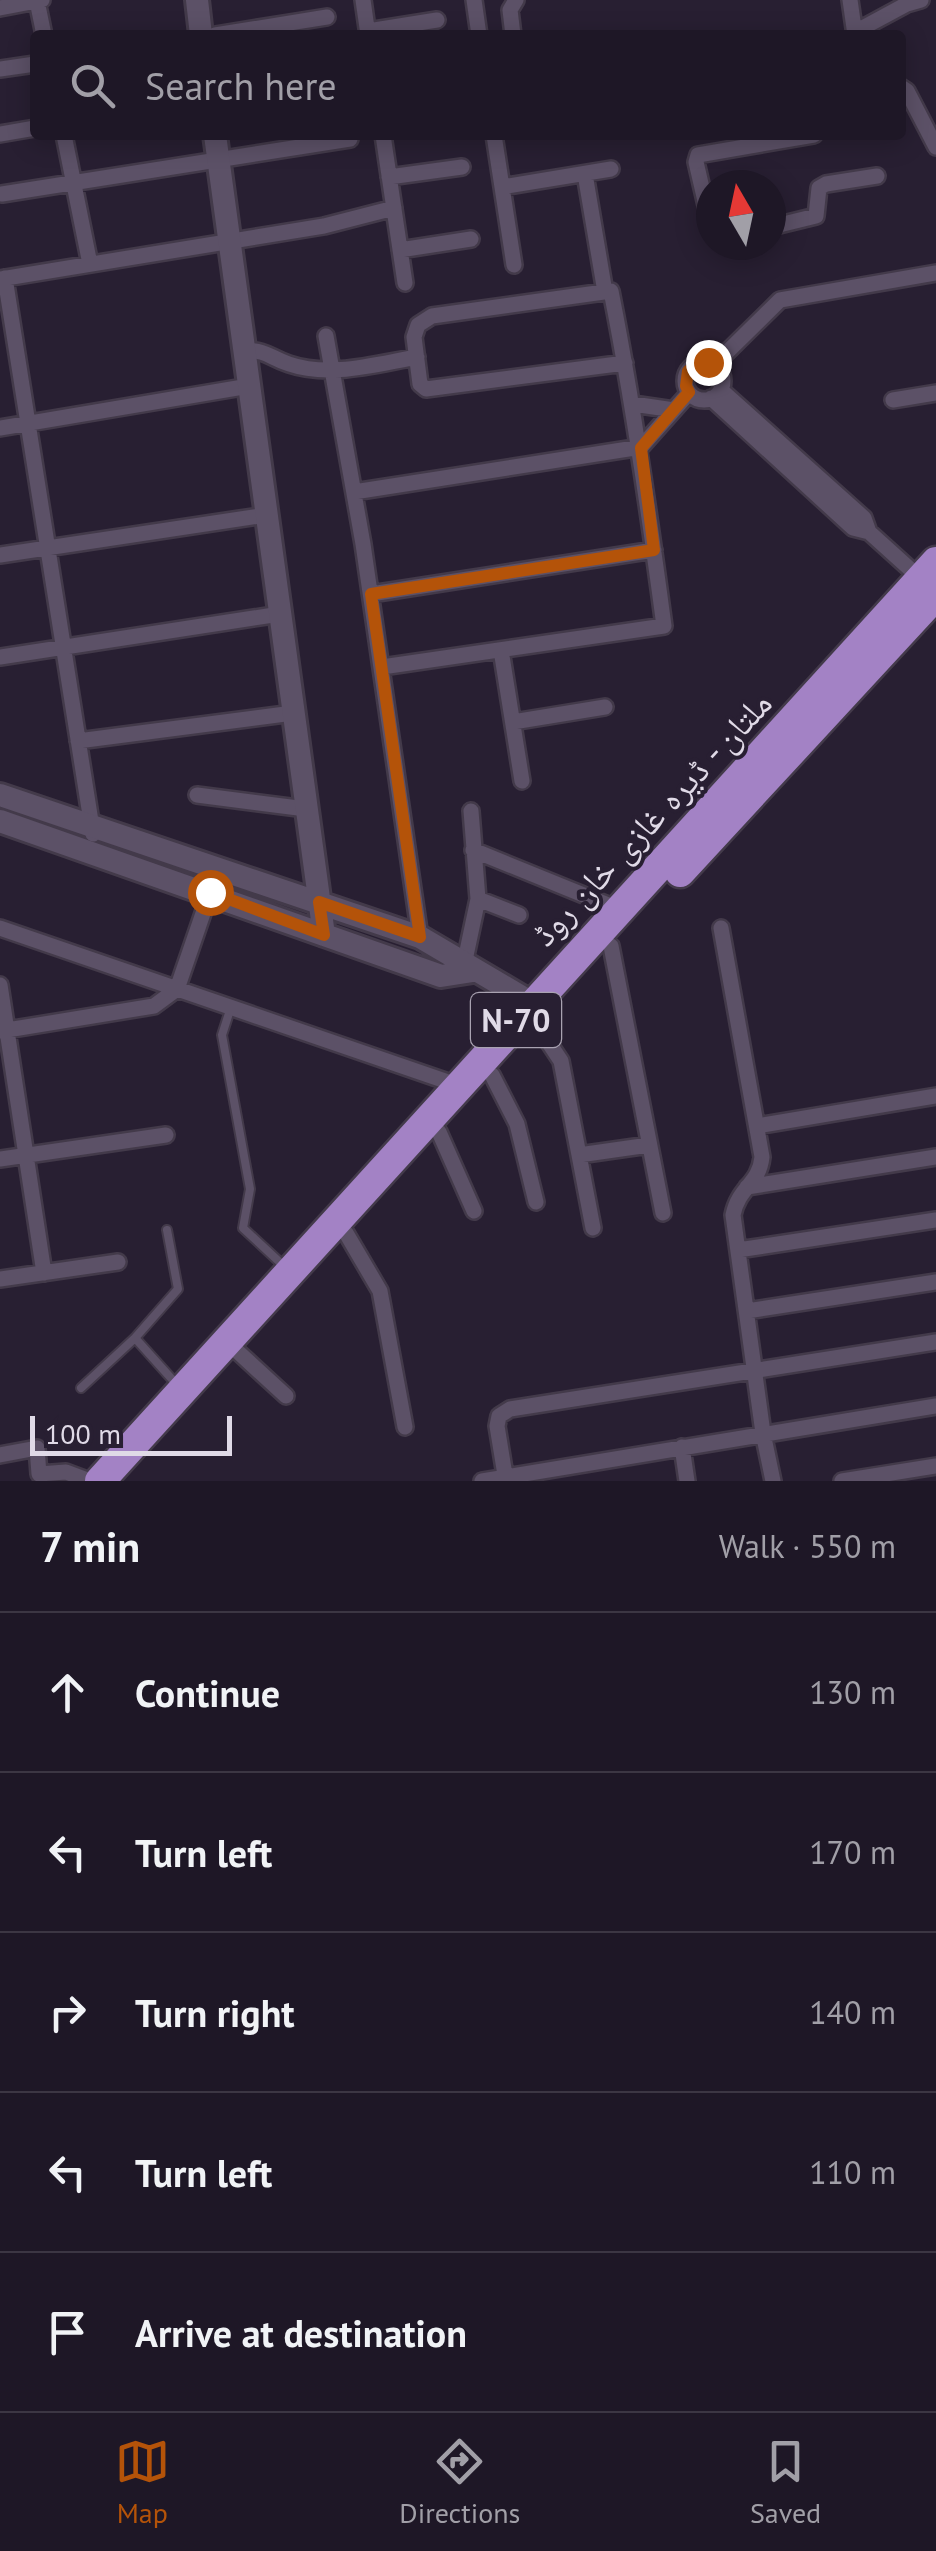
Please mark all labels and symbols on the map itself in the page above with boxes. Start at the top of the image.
north arrow [696,170,786,260]
route end [686,340,732,386]
street label: ملتان - ڈیرہ غازی خان روڈ [521,681,781,955]
route start [188,870,234,916]
road number: N-70 [471,993,561,1047]
scale bar [30,1411,232,1456]

